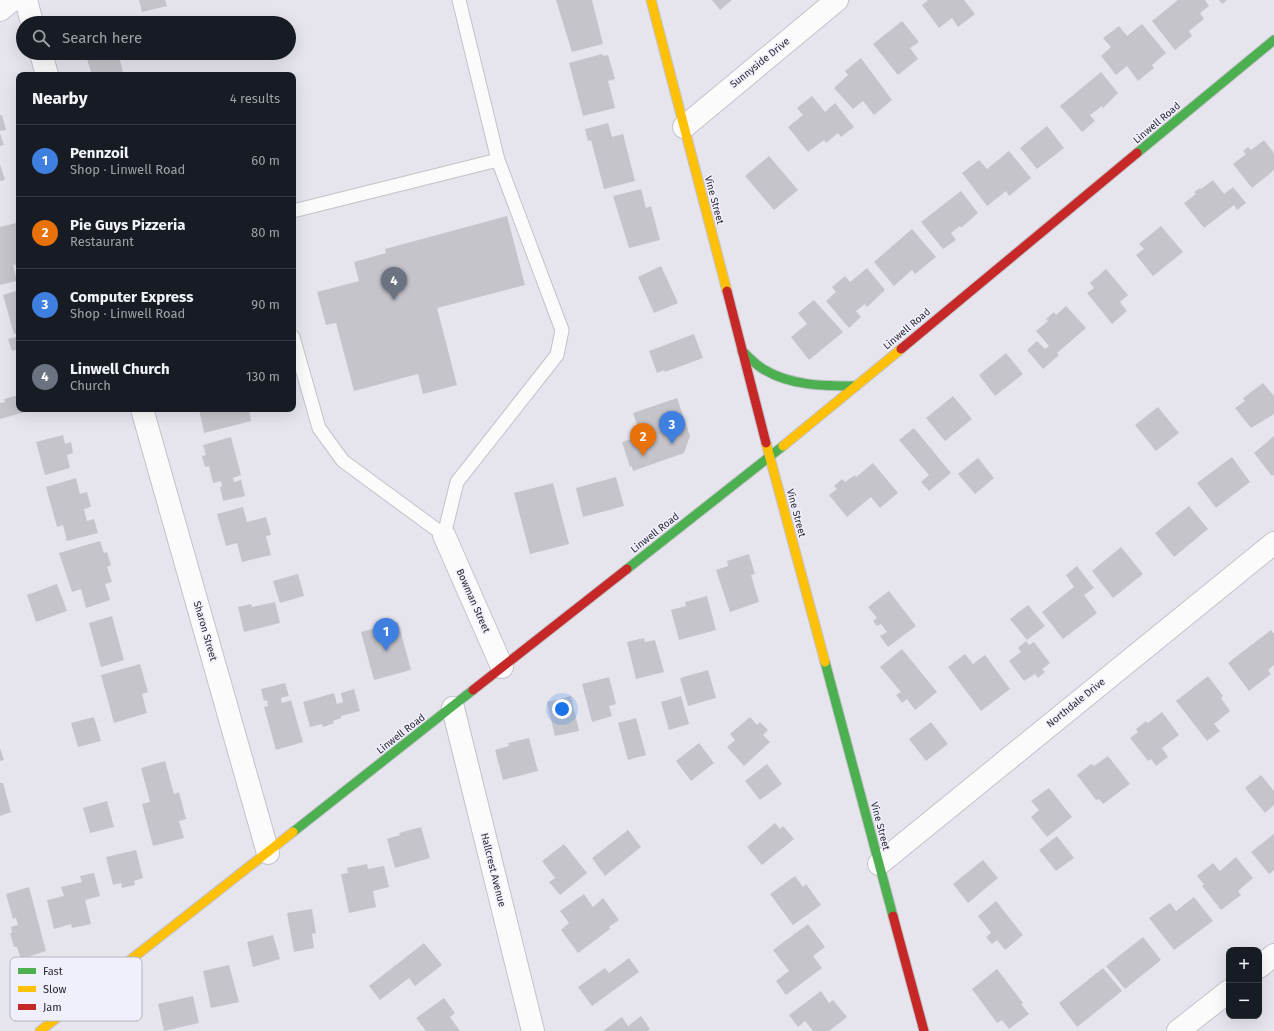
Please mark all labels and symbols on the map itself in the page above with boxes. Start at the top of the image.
street label: Sunnyside Drive [728,35,792,91]
street label: Linwell Road [1131,100,1183,146]
street label: Vine Street [702,175,726,226]
pin: 4 [381,267,407,300]
street label: Linwell Road [881,306,933,352]
pin: 3 [659,411,685,444]
pin: 2 [630,423,656,456]
street label: Vine Street [784,488,808,539]
street label: Linwell Road [629,510,681,556]
street label: Bowman Street [454,567,493,635]
street label: Sharon Street [191,600,219,663]
pin: 1 [373,618,399,651]
street label: Northdale Drive [1044,676,1108,730]
your location [552,699,572,719]
street label: Linwell Road [375,711,427,757]
street label: Vine Street [868,801,892,852]
street label: Hallcrest Avenue [478,832,508,908]
legend [10,957,142,1021]
text: Fast [43,965,63,978]
text: Slow [43,983,67,996]
text: Jam [43,1001,62,1014]

